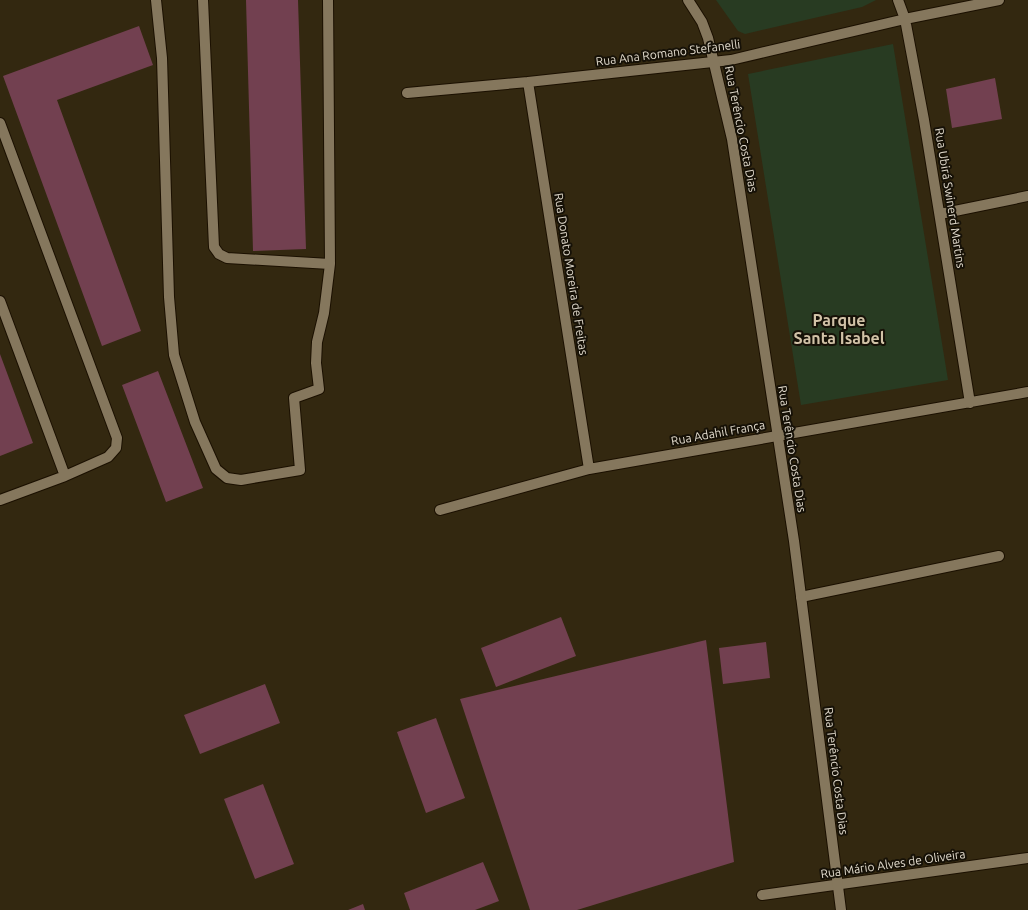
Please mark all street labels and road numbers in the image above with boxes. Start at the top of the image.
street label: Rua Ana Romano Stefanelli [595,37,741,68]
street label: Rua Terêncio Costa Dias [723,65,760,193]
street label: Rua Ubirá Swinerd Martins [933,127,968,269]
street label: Rua Donato Moreira de Freitas [552,192,591,356]
street label: Rua Terêncio Costa Dias [776,385,809,513]
street label: Rua Adahil França [670,418,766,447]
street label: Rua Terêncio Costa Dias [822,707,851,835]
street label: Rua Mário Alves de Oliveira [820,847,966,880]

